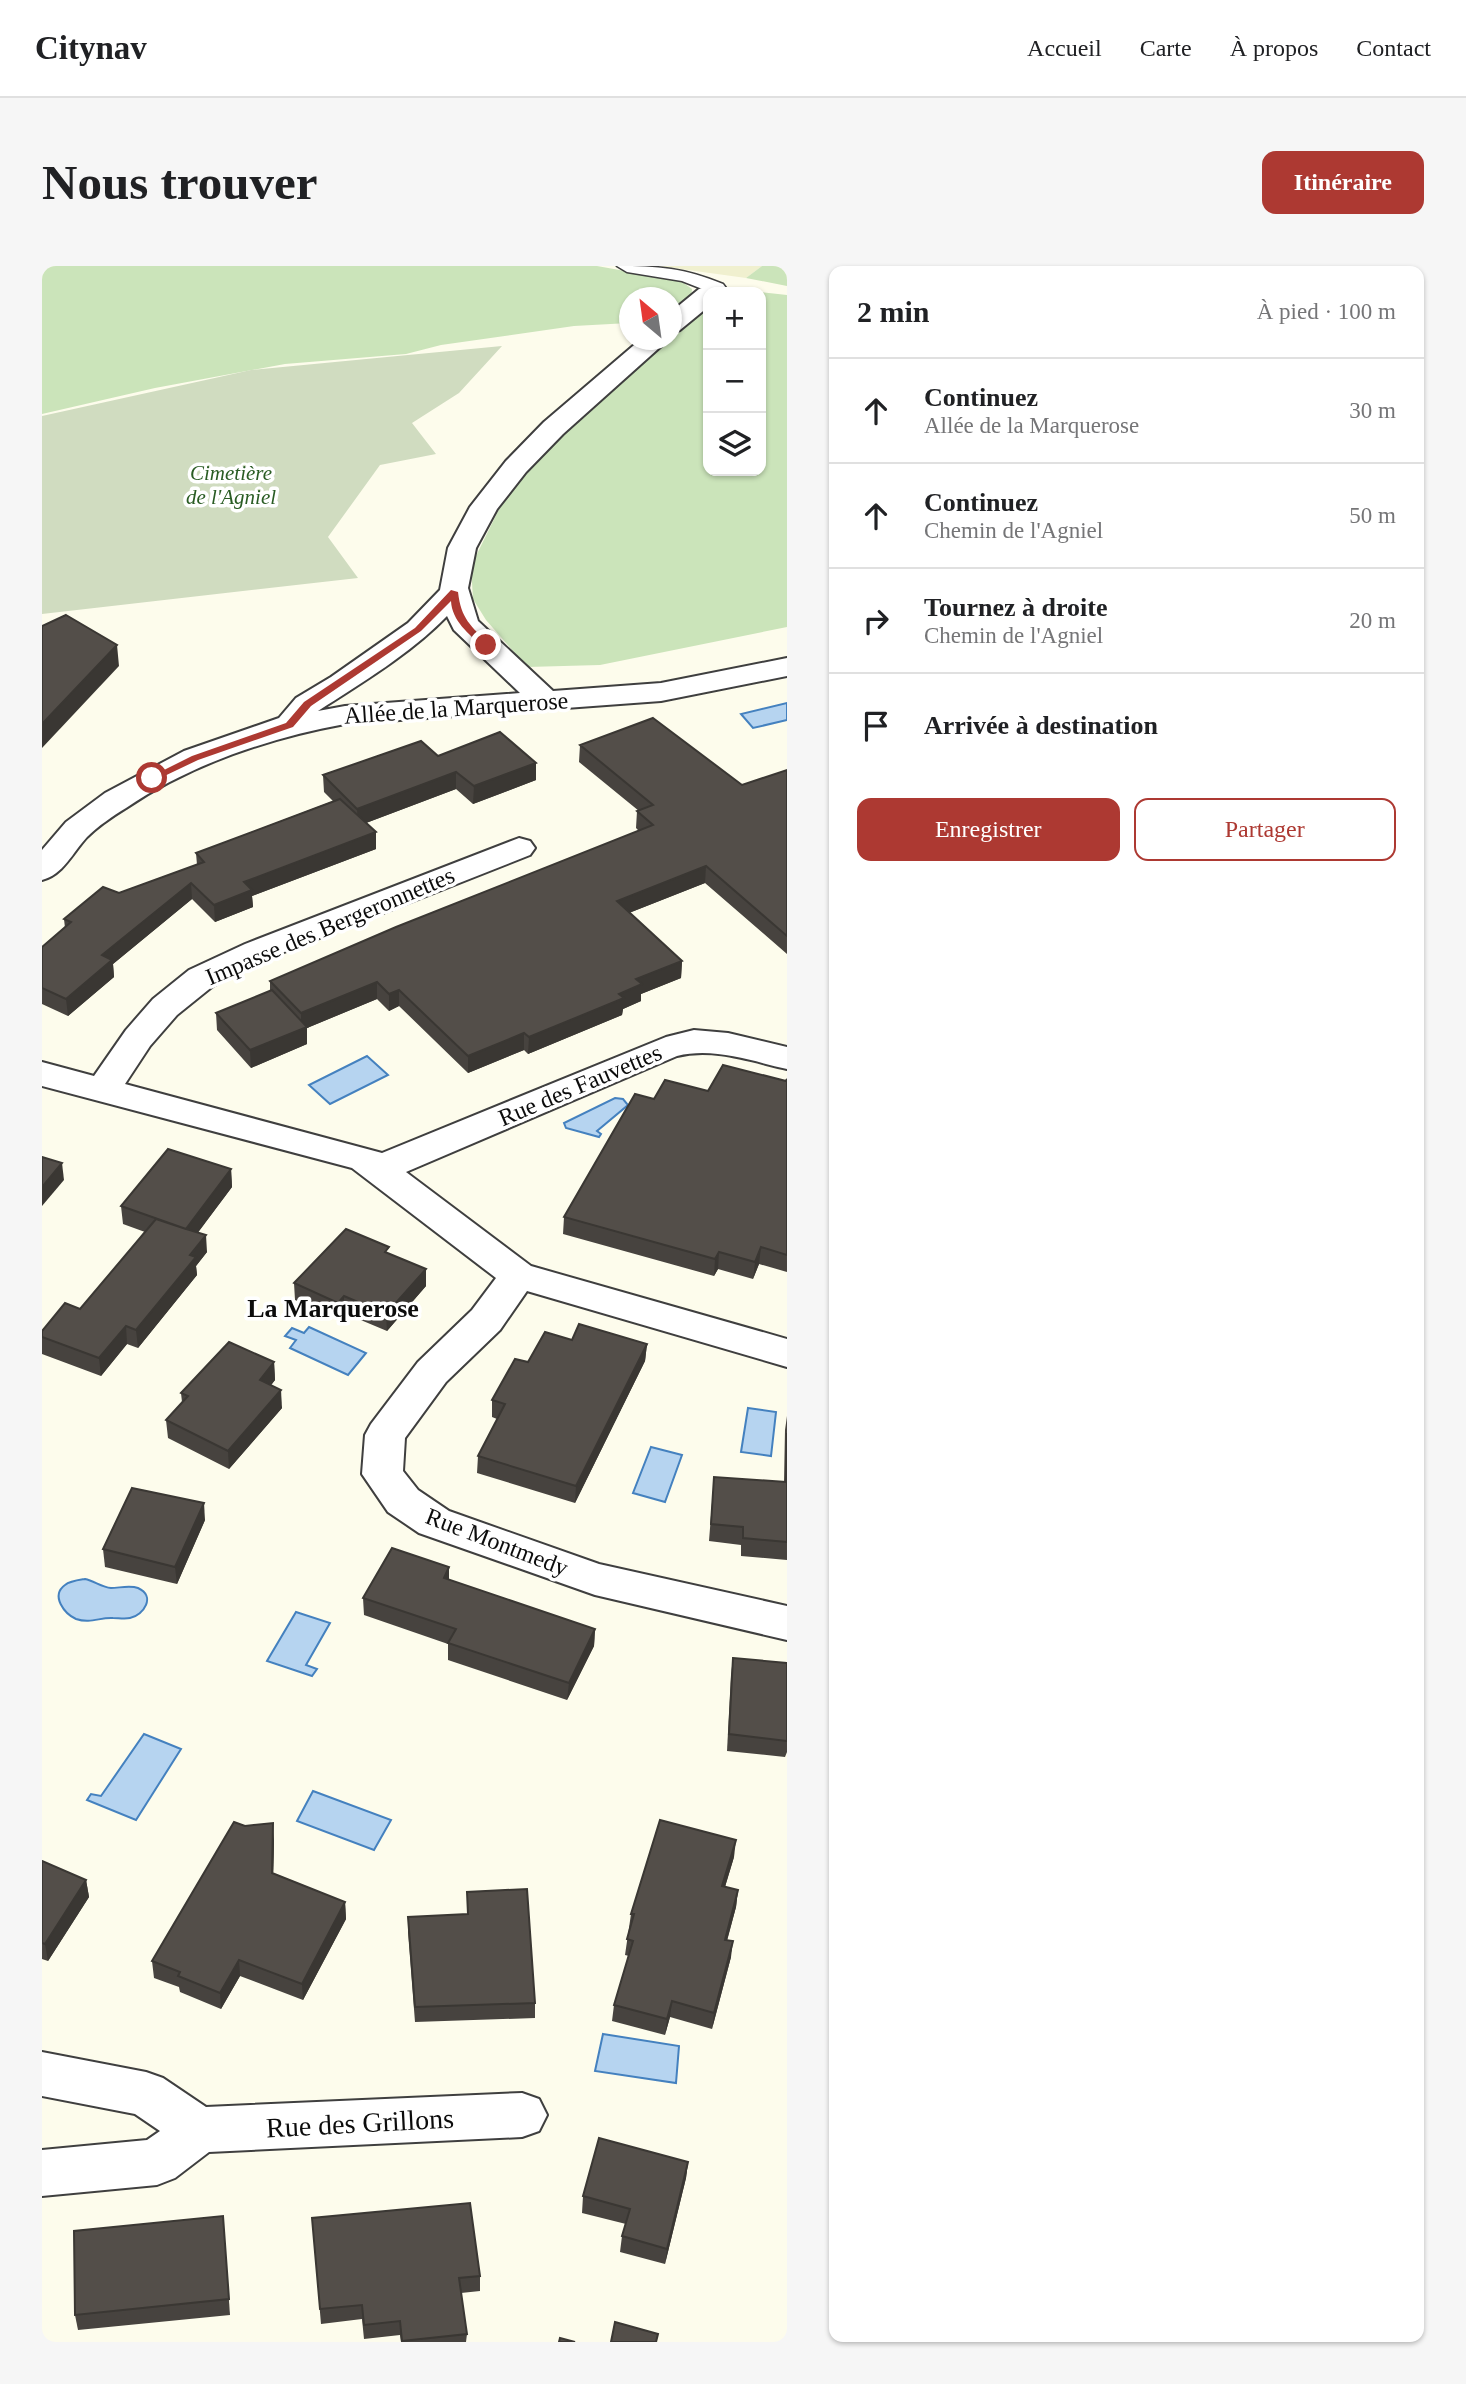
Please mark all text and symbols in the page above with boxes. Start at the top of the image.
text: Citynav [35,30,147,66]
text: Accueil [1027,35,1102,61]
text: Carte [1140,35,1192,61]
text: À propos [1230,35,1318,61]
text: Contact [1356,35,1431,61]
button: Itinéraire [1262,151,1424,214]
text: Nous trouver [42,155,317,210]
north arrow [619,287,682,350]
map controls [703,287,766,476]
button: + [703,287,766,350]
text: 2 min [857,295,930,328]
text: À pied · 100 m [1257,299,1396,324]
button: − [703,350,766,413]
text: Continuez [924,383,1038,412]
icon: ahead [857,392,895,430]
text: 30 m [1349,398,1396,423]
button: layers [703,413,766,476]
text: Allée de la Marquerose [924,413,1139,438]
park label: Cimetière de l'Agniel [186,461,276,509]
text: Continuez [924,488,1038,517]
icon: ahead [857,497,895,535]
text: 50 m [1349,503,1396,528]
text: Chemin de l'Agniel [924,518,1103,543]
text: Tournez à droite [924,593,1107,622]
icon: right [857,602,895,640]
text: 20 m [1349,608,1396,633]
text: Chemin de l'Agniel [924,623,1103,648]
route end [470,629,501,660]
street label: Allée de la Marquerose [343,687,569,729]
icon: arrive [857,707,895,745]
text: Arrivée à destination [924,711,1158,740]
route start [136,762,167,793]
button: Enregistrer [857,798,1120,861]
button: Partager [1134,798,1396,861]
street label: Impasse des Bergeronnettes [202,862,458,990]
street label: Rue des Fauvettes [495,1039,665,1131]
district label: La Marquerose [247,1294,419,1323]
street label: Rue Montmedy [422,1503,572,1581]
street label: Rue des Grillons [265,2103,455,2143]

